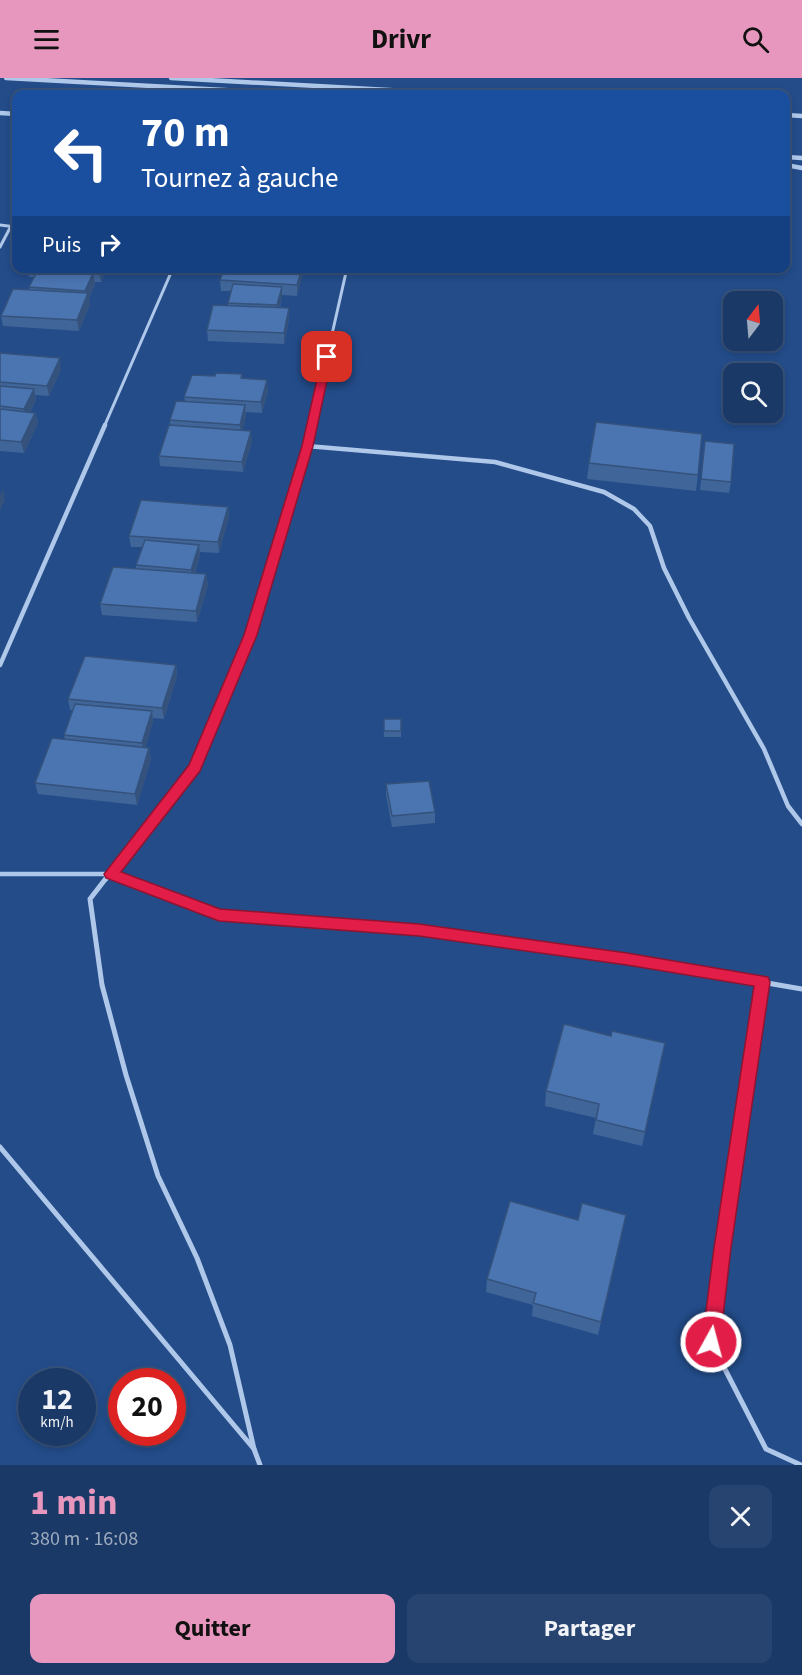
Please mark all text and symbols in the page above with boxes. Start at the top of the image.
text: Drivr [371,20,431,59]
icon: menu [30,23,63,56]
icon: search [739,23,772,56]
text: 70 m [141,103,230,163]
icon: left [42,114,120,192]
text: Tournez à gauche [141,159,338,198]
icon: right [93,228,126,261]
text: Puis [42,229,81,261]
north arrow [723,291,783,351]
map controls [723,291,783,423]
pin [301,331,352,382]
icon: arrive [310,340,343,373]
button: search [723,363,783,423]
position arrow [679,1310,743,1374]
speed limit sign: 20 [108,1368,186,1446]
text: 12 [41,1378,73,1421]
text: km/h [40,1412,74,1433]
text: 1 min [30,1477,118,1528]
button: close [709,1485,772,1548]
text: 380 m · 16:08 [30,1525,138,1553]
button: Quitter [30,1594,395,1663]
button: Partager [407,1594,772,1663]

